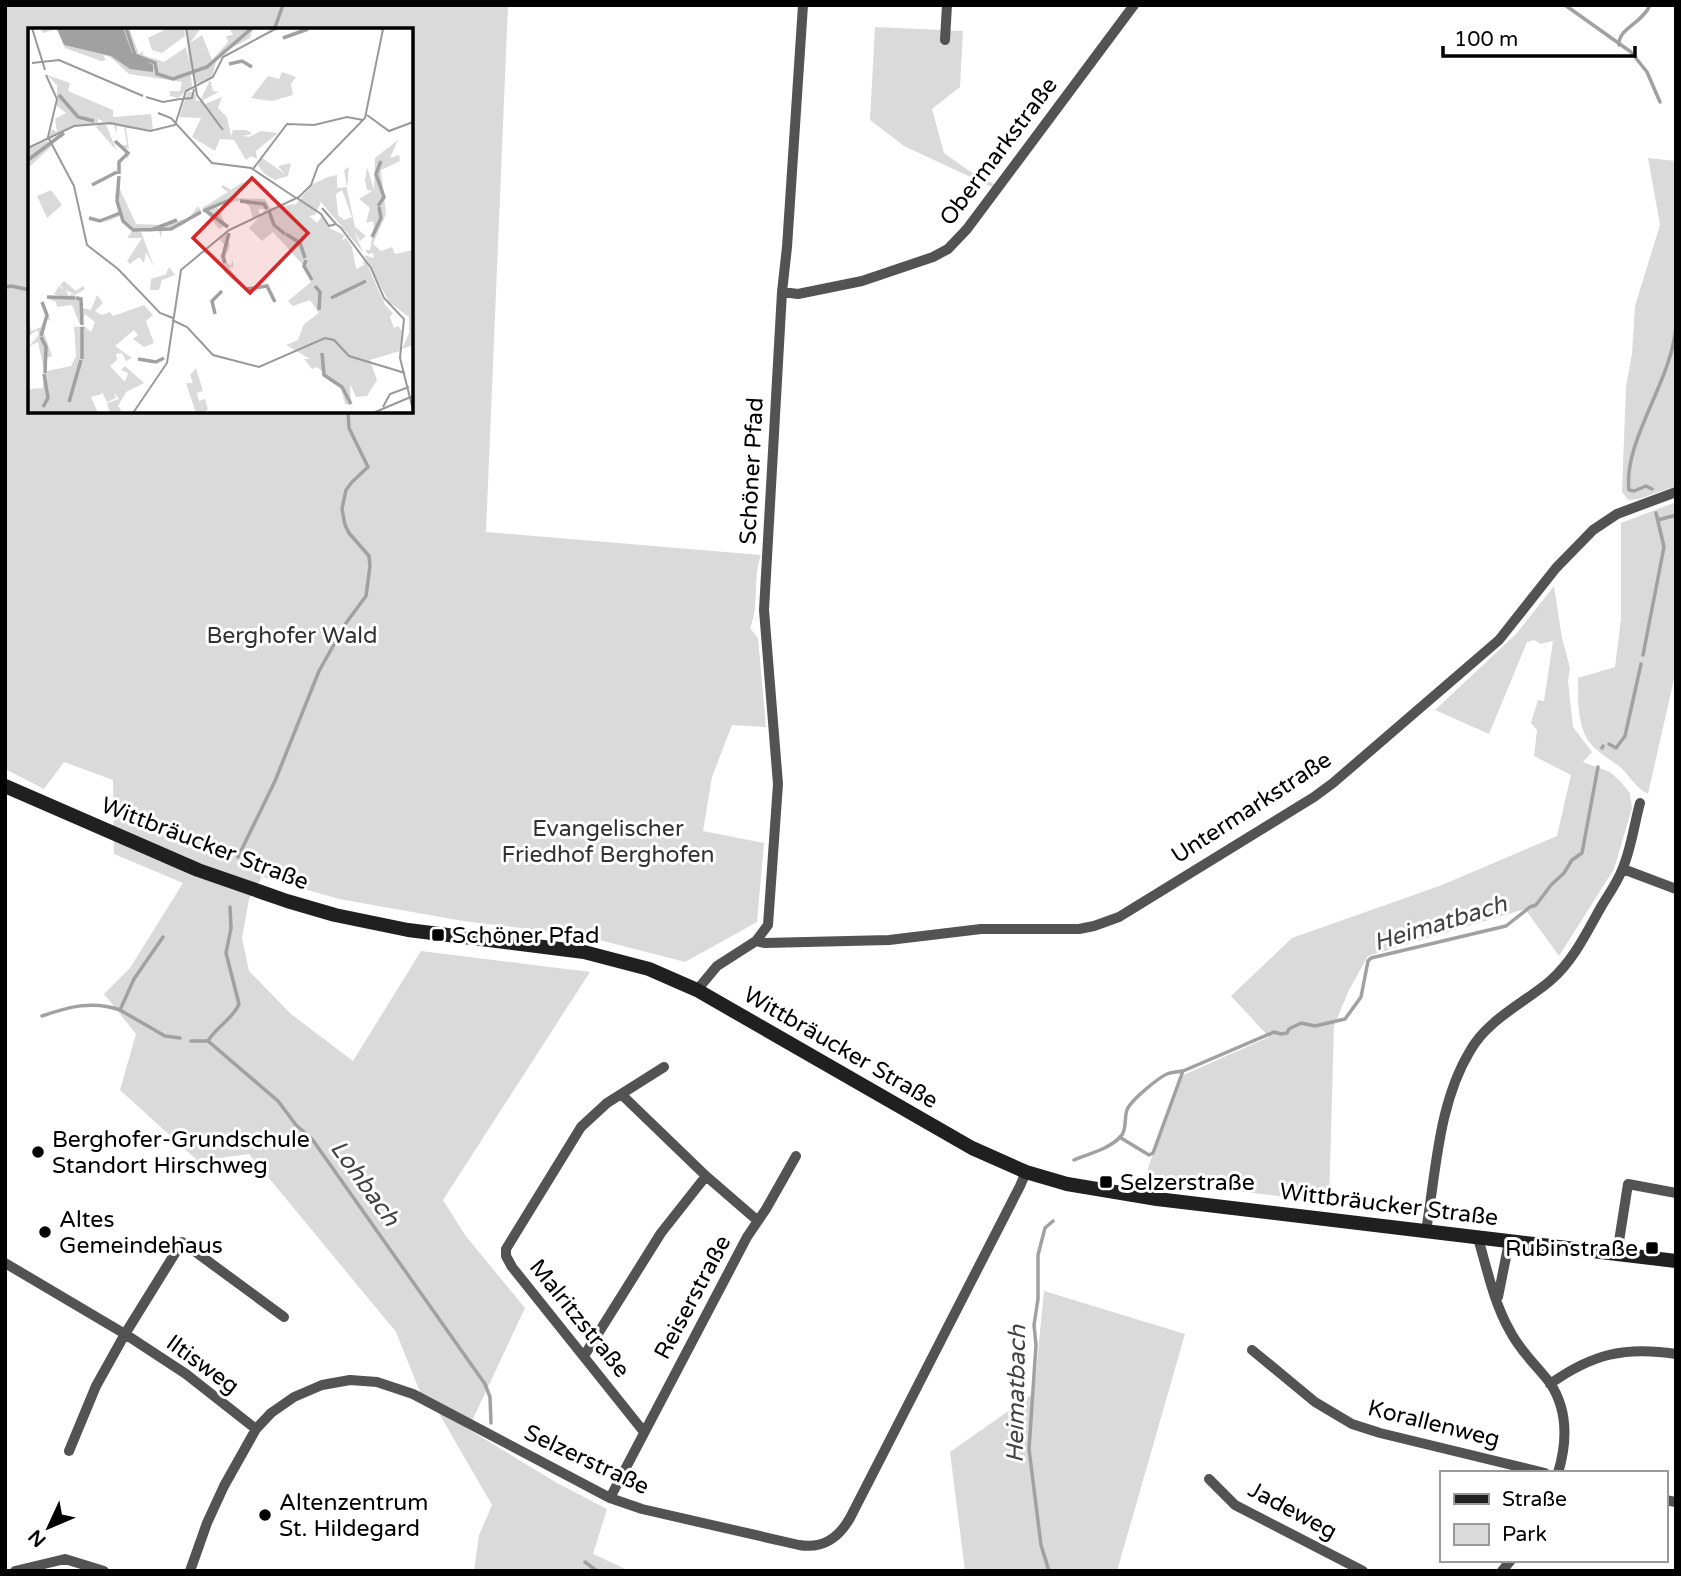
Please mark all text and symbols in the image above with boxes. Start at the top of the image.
scale bar [1443,14,1636,58]
text: 100 m [1454,27,1518,52]
inset map [28,28,413,413]
street label: Obermarkstraße [934,72,1064,231]
street label: Schöner Pfad [734,397,770,545]
park label: Berghofer Wald [206,622,378,650]
street label: Untermarkstraße [1166,746,1337,870]
street label: Wittbräucker Straße [97,791,312,896]
park label: Evangelischer Friedhof Berghofen [502,815,714,869]
water label: Heimatbach [1370,889,1512,957]
place label: Schöner Pfad [452,922,600,950]
marker: Schöner Pfad [430,927,446,943]
street label: Wittbräucker Straße [738,981,943,1115]
place label: Berghofer-Grundschule Standort Hirschweg [52,1126,310,1180]
water label: Lohbach [324,1135,406,1233]
marker: Berghofer-Grundschule Standort Hirschweg [30,1144,46,1160]
place label: Selzerstraße [1120,1169,1255,1197]
marker: Selzerstraße [1098,1174,1114,1190]
street label: Wittbräucker Straße [1278,1178,1500,1232]
place label: Altes Gemeindehaus [59,1206,223,1260]
marker: Altes Gemeindehaus [37,1224,53,1240]
street label: Reiserstraße [648,1231,737,1364]
place label: Rubinstraße [1505,1235,1638,1263]
marker: Rubinstraße [1644,1240,1660,1256]
street label: Malritzstraße [523,1254,635,1383]
water label: Heimatbach [1001,1323,1032,1463]
street label: Iltisweg [161,1329,244,1401]
street label: Korallenweg [1365,1394,1503,1454]
street label: Selzerstraße [520,1419,654,1501]
legend [1440,1471,1667,1562]
street label: Jadeweg [1243,1476,1342,1546]
text: Straße [1502,1487,1567,1512]
place label: Altenzentrum St. Hildegard [279,1489,428,1543]
north arrow [14,1492,84,1562]
marker: Altenzentrum St. Hildegard [257,1507,273,1523]
text: Park [1502,1522,1547,1547]
text: N [24,1525,51,1551]

